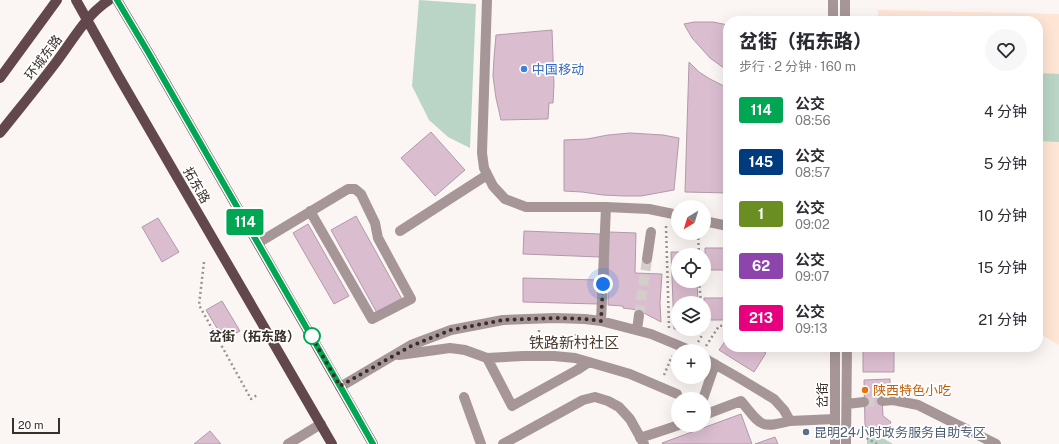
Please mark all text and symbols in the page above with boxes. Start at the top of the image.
button: heart [985,29,1027,71]
text: 岔街（拓东路） [739,30,872,52]
street label: 环城东路 [22,32,65,83]
text: 步行 · 2 分钟 · 160 m [739,59,856,74]
place label: 中国移动 [532,62,584,77]
marker: 中国移动 [519,64,529,74]
text: 公交 [795,95,825,112]
text: 114 [750,102,772,118]
text: 4 分钟 [984,103,1027,120]
text: 08:56 [795,113,831,128]
text: 公交 [795,147,825,164]
text: 145 [749,154,773,170]
text: 5 分钟 [984,155,1027,172]
street label: 拓东路 [180,165,213,206]
text: 08:57 [795,165,830,180]
text: 公交 [795,199,825,216]
north arrow [671,200,711,240]
map controls [671,200,711,432]
text: 1 [758,206,764,222]
text: 10 分钟 [978,207,1027,224]
line badge: 114 [222,209,268,235]
text: 114 [234,214,256,230]
text: 09:02 [795,217,830,232]
button: locate [671,248,711,288]
text: 公交 [795,251,825,268]
text: 62 [752,258,770,274]
text: 15 分钟 [978,259,1027,276]
text: 09:07 [795,269,829,284]
your location [593,274,613,294]
button: layers [671,296,711,336]
text: 公交 [795,303,825,320]
text: 213 [749,310,773,326]
text: 21 分钟 [978,311,1027,328]
text: 09:13 [795,321,827,336]
marker: 岔街（拓东路） [303,327,321,345]
place label: 岔街（拓东路） [209,329,300,344]
district label: 铁路新村社区 [529,334,619,351]
button: + [671,344,711,384]
street label: 岔街 [815,382,830,408]
place label: 陕西特色小吃 [873,383,951,398]
marker: 陕西特色小吃 [860,385,870,395]
button: − [671,392,711,432]
scale bar [12,416,60,435]
text: 20 m [18,419,43,431]
place label: 昆明24小时政务服务自助专区 [814,425,986,440]
marker: 昆明24小时政务服务自助专区 [801,427,811,437]

